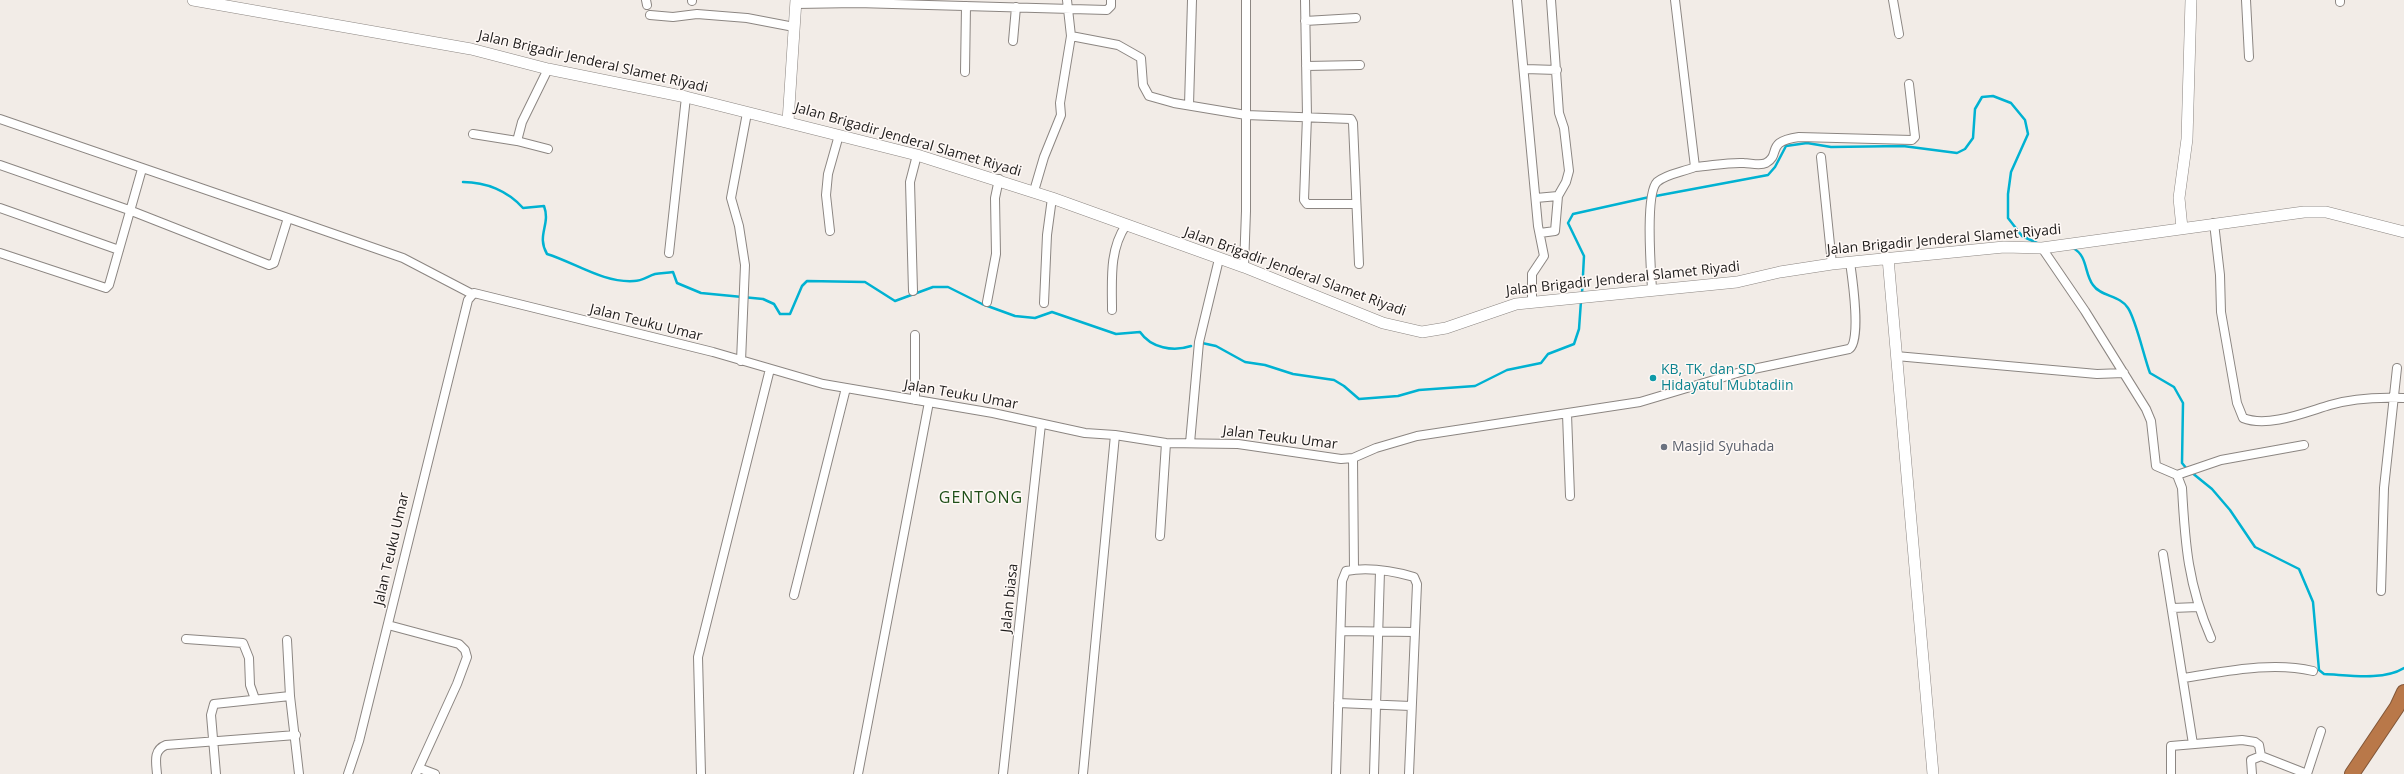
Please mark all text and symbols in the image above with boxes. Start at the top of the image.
street label: Jalan Brigadir Jenderal Slamet Riyadi [477,27,709,97]
street label: Jalan Brigadir Jenderal Slamet Riyadi [793,100,1023,180]
street label: Jalan Brigadir Jenderal Slamet Riyadi [1826,221,2062,259]
street label: Jalan Brigadir Jenderal Slamet Riyadi [1182,224,1408,320]
street label: Jalan Brigadir Jenderal Slamet Riyadi [1505,258,1741,300]
street label: Jalan Teuku Umar [588,301,704,345]
place label: KB, TK, dan SD Hidayatul Mubtadiin [1661,362,1793,394]
marker: KB, TK, dan SD Hidayatul Mubtadiin [1648,373,1658,383]
street label: Jalan Teuku Umar [903,377,1019,413]
street label: Jalan Teuku Umar [1222,423,1338,453]
place label: Masjid Syuhada [1672,439,1774,455]
marker: Masjid Syuhada [1659,442,1669,452]
district label: GENTONG [939,488,1023,508]
street label: Jalan Teuku Umar [371,491,413,607]
street label: Jalan biasa [998,563,1022,633]

